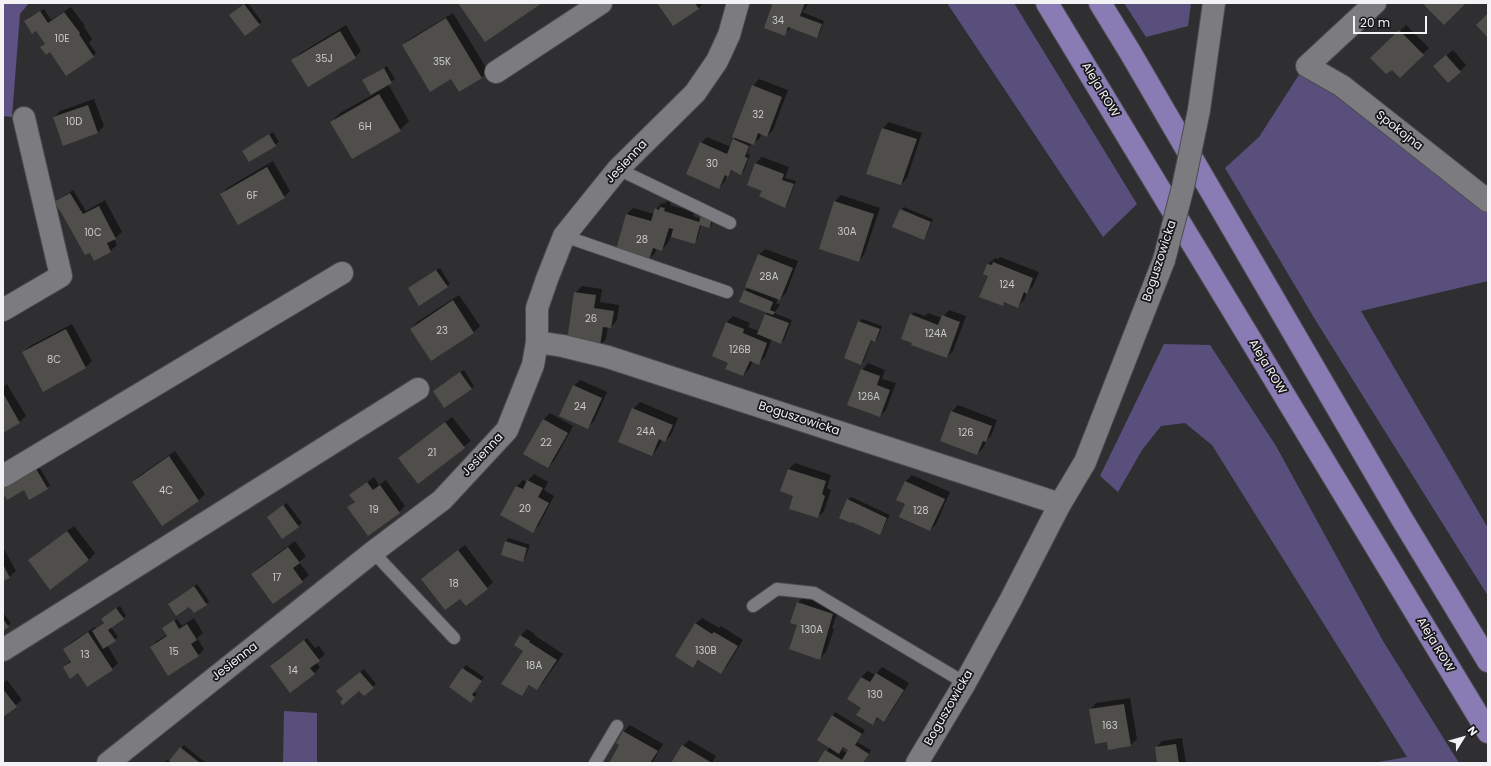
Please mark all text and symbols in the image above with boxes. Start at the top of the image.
scale bar [1355,8,1429,34]
text: 20 m [1360,14,1390,31]
house number: 34 [772,15,784,27]
house number: 10E [55,33,69,45]
house number: 35J [315,53,333,65]
house number: 35K [433,56,451,68]
street label: Aleja ROW [1078,60,1122,120]
street label: Spokojna [1373,108,1425,154]
house number: 32 [752,109,764,121]
house number: 10D [66,116,82,128]
house number: 6H [358,121,372,133]
street label: Jesienna [603,137,651,187]
house number: 30 [706,158,718,170]
house number: 6F [246,190,258,202]
street label: Boguszowicka [1140,219,1180,303]
house number: 30A [838,226,856,238]
house number: 10C [84,227,102,239]
house number: 28 [636,234,648,246]
house number: 28A [760,271,778,283]
house number: 124 [999,279,1015,291]
house number: 26 [585,313,597,325]
house number: 23 [436,325,448,337]
house number: 124A [925,328,947,340]
street label: Aleja ROW [1245,337,1289,397]
house number: 126B [729,344,751,356]
house number: 8C [47,354,61,366]
house number: 126A [858,391,880,403]
street label: Boguszowicka [757,399,841,439]
house number: 24 [574,401,586,413]
house number: 24A [637,426,655,438]
house number: 126 [958,427,974,439]
street label: Jesienna [459,430,507,480]
house number: 22 [540,437,552,449]
house number: 21 [428,447,436,459]
house number: 4C [159,485,173,497]
house number: 20 [519,503,531,515]
house number: 19 [369,504,379,516]
house number: 128 [913,505,929,517]
house number: 17 [273,572,281,584]
house number: 18 [449,578,459,590]
street label: Aleja ROW [1413,615,1457,675]
house number: 130A [801,624,823,636]
street label: Jesienna [209,640,261,684]
house number: 130B [695,645,717,657]
house number: 15 [169,646,179,658]
house number: 13 [80,649,90,661]
house number: 18A [526,660,542,672]
house number: 14 [288,665,298,677]
street label: Boguszowicka [922,668,976,748]
house number: 130 [867,689,883,701]
north arrow [1443,718,1483,758]
house number: 163 [1102,720,1118,732]
text: N [1464,723,1481,739]

